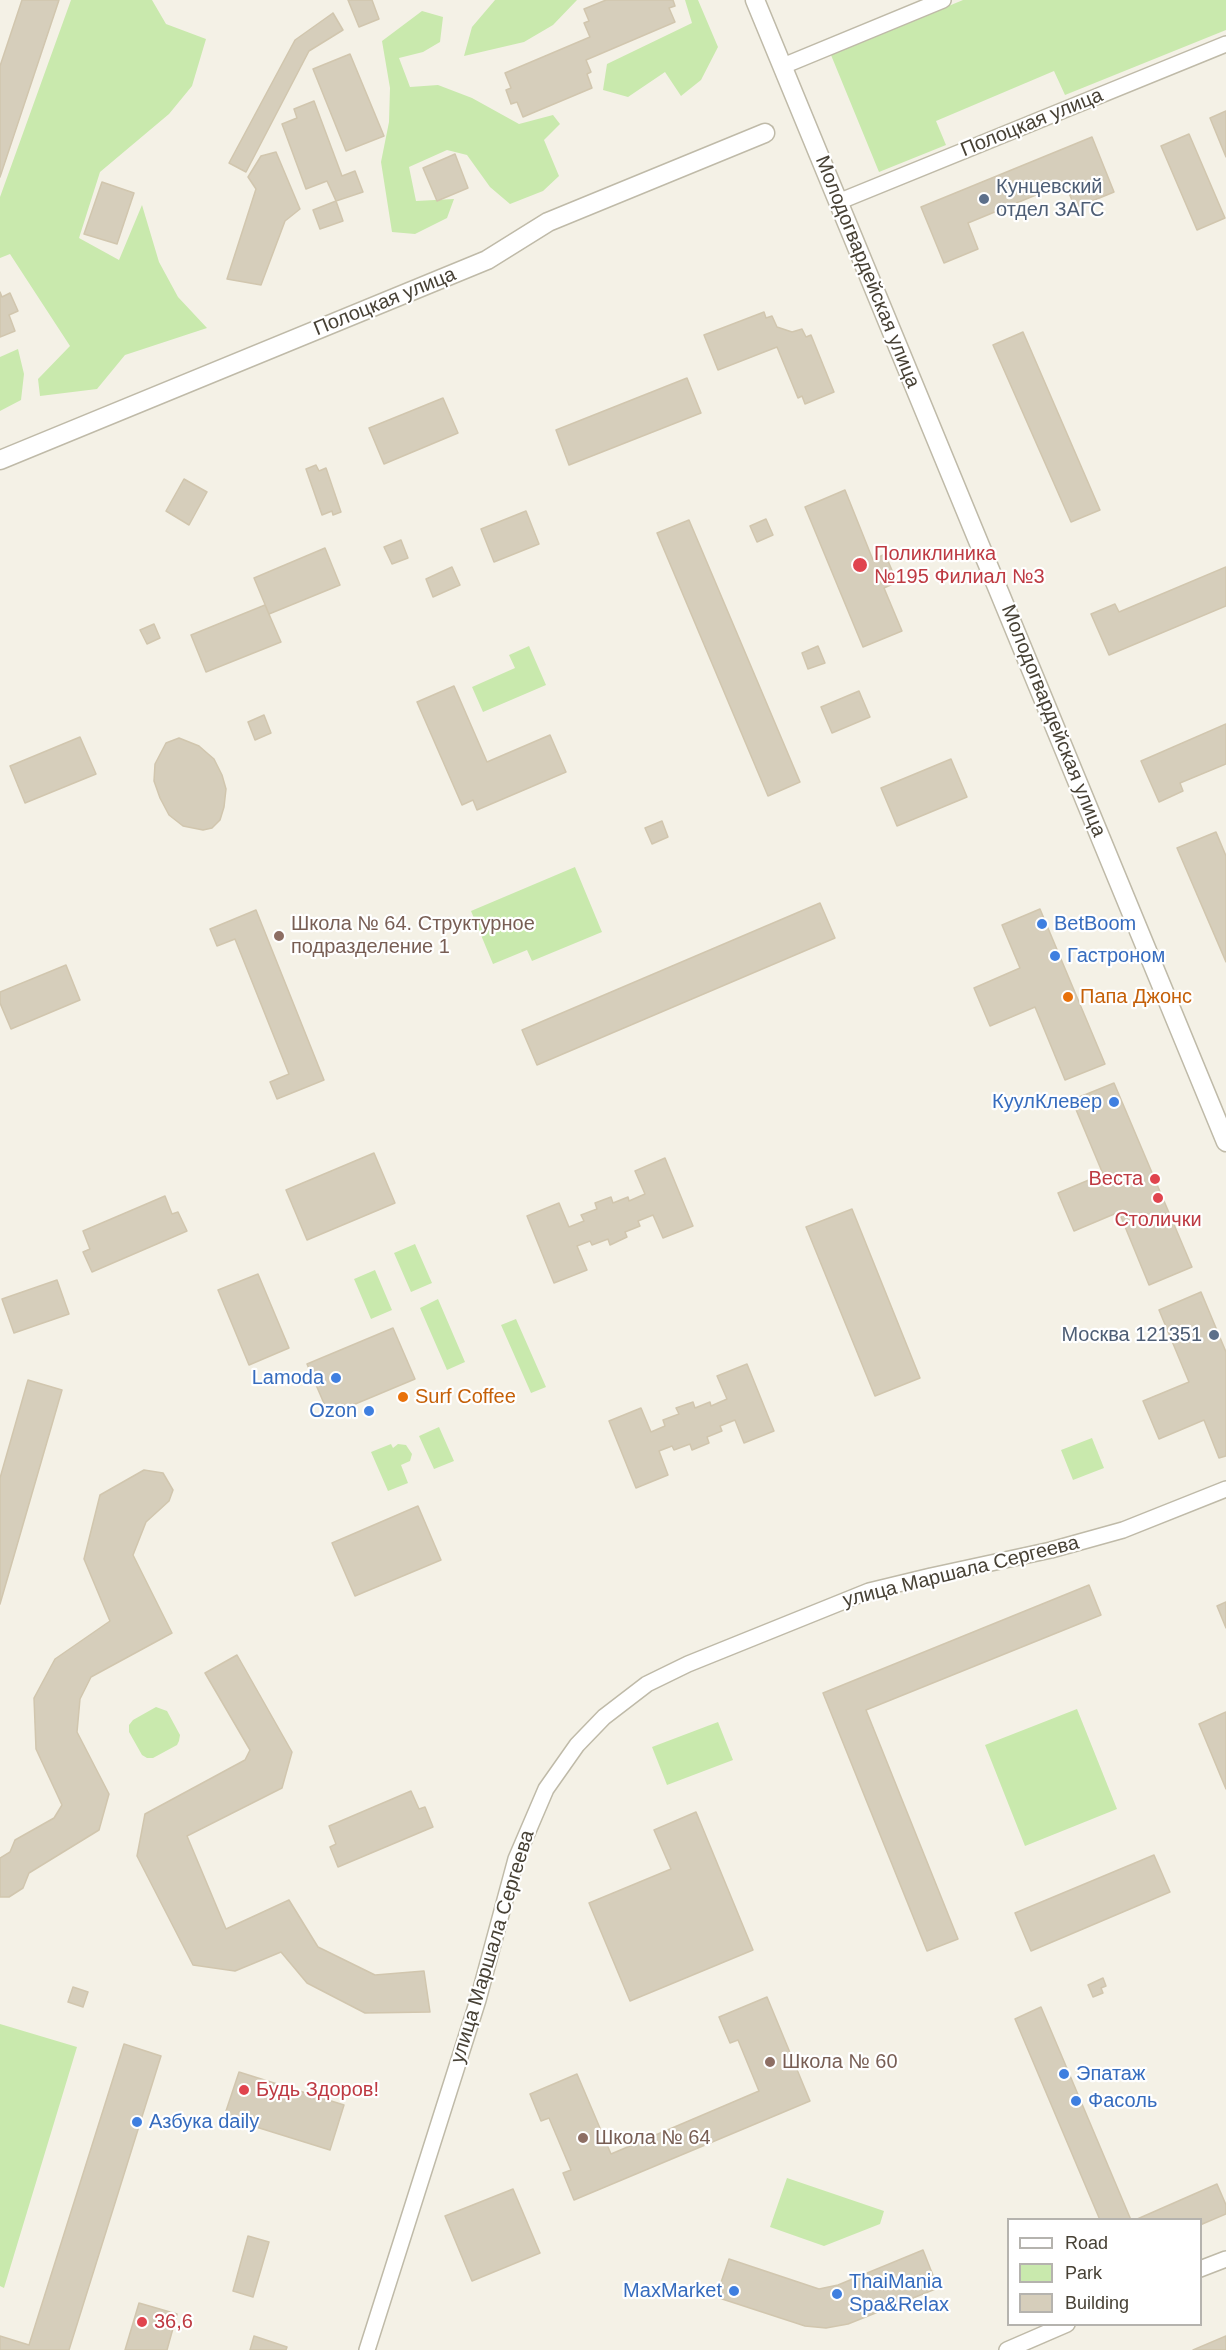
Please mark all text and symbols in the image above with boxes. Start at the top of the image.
street label: Полоцкая улица [957,84,1107,162]
street label: Молодогвардейская улица [809,153,925,391]
place label: Кунцевский отдел ЗАГС [996,175,1104,222]
marker: Кунцевский отдел ЗАГС [977,192,991,206]
street label: Полоцкая улица [310,263,460,341]
place label: Поликлиника №195 Филиал №3 [874,542,1045,589]
marker: Поликлиника №195 Филиал №3 [851,556,869,574]
street label: Молодогвардейская улица [995,602,1111,840]
place label: Школа № 64. Структурное подразделение 1 [291,912,535,959]
place label: BetBoom [1054,912,1136,936]
marker: BetBoom [1035,917,1049,931]
marker: Школа № 64. Структурное подразделение 1 [272,929,286,943]
place label: Гастроном [1067,944,1165,968]
marker: Гастроном [1048,949,1062,963]
place label: Папа Джонс [1080,985,1192,1009]
marker: Папа Джонс [1061,990,1075,1004]
place label: КуулКлевер [992,1090,1102,1114]
marker: КуулКлевер [1107,1095,1121,1109]
place label: Веста [1088,1167,1143,1191]
marker: Веста [1148,1172,1162,1186]
marker: Столички [1151,1191,1165,1205]
place label: Столички [1114,1208,1202,1232]
place label: Москва 121351 [1061,1323,1202,1347]
marker: Москва 121351 [1207,1328,1221,1342]
place label: Lamoda [252,1366,324,1390]
marker: Lamoda [329,1371,343,1385]
place label: Surf Coffee [415,1385,516,1409]
marker: Surf Coffee [396,1390,410,1404]
place label: Ozon [309,1399,357,1423]
marker: Ozon [362,1404,376,1418]
street label: улица Маршала Сергеева [840,1531,1082,1613]
street label: улица Маршала Сергеева [446,1828,540,2066]
place label: Школа № 60 [782,2050,898,2074]
marker: Школа № 60 [763,2055,777,2069]
place label: Эпатаж [1076,2062,1145,2086]
marker: Эпатаж [1057,2067,1071,2081]
place label: Будь Здоров! [256,2078,379,2102]
marker: Будь Здоров! [237,2083,251,2097]
place label: Фасоль [1088,2089,1157,2113]
marker: Фасоль [1069,2094,1083,2108]
place label: Азбука daily [149,2110,259,2134]
marker: Азбука daily [130,2115,144,2129]
place label: Школа № 64 [595,2126,711,2150]
marker: Школа № 64 [576,2131,590,2145]
legend [1007,2218,1202,2326]
text: Road [1065,2233,1108,2253]
text: Park [1065,2263,1102,2283]
place label: ThaiMania Spa&Relax [849,2270,949,2317]
place label: MaxMarket [623,2279,722,2303]
marker: MaxMarket [727,2284,741,2298]
marker: ThaiMania Spa&Relax [830,2287,844,2301]
text: Building [1065,2293,1129,2313]
place label: 36,6 [154,2310,193,2334]
marker: 36,6 [135,2315,149,2329]

